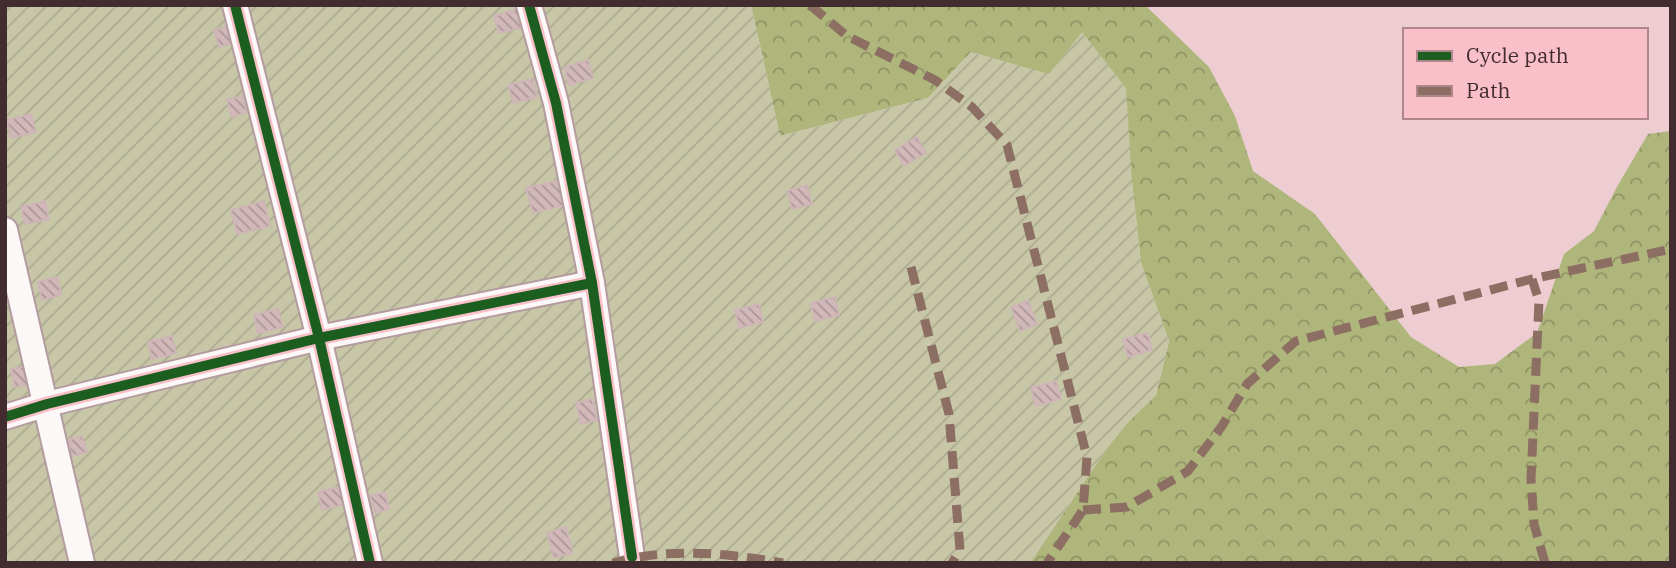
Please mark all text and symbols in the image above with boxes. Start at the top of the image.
legend [1403,28,1648,119]
text: Cycle path [1466,41,1569,69]
text: Path [1466,76,1511,104]

